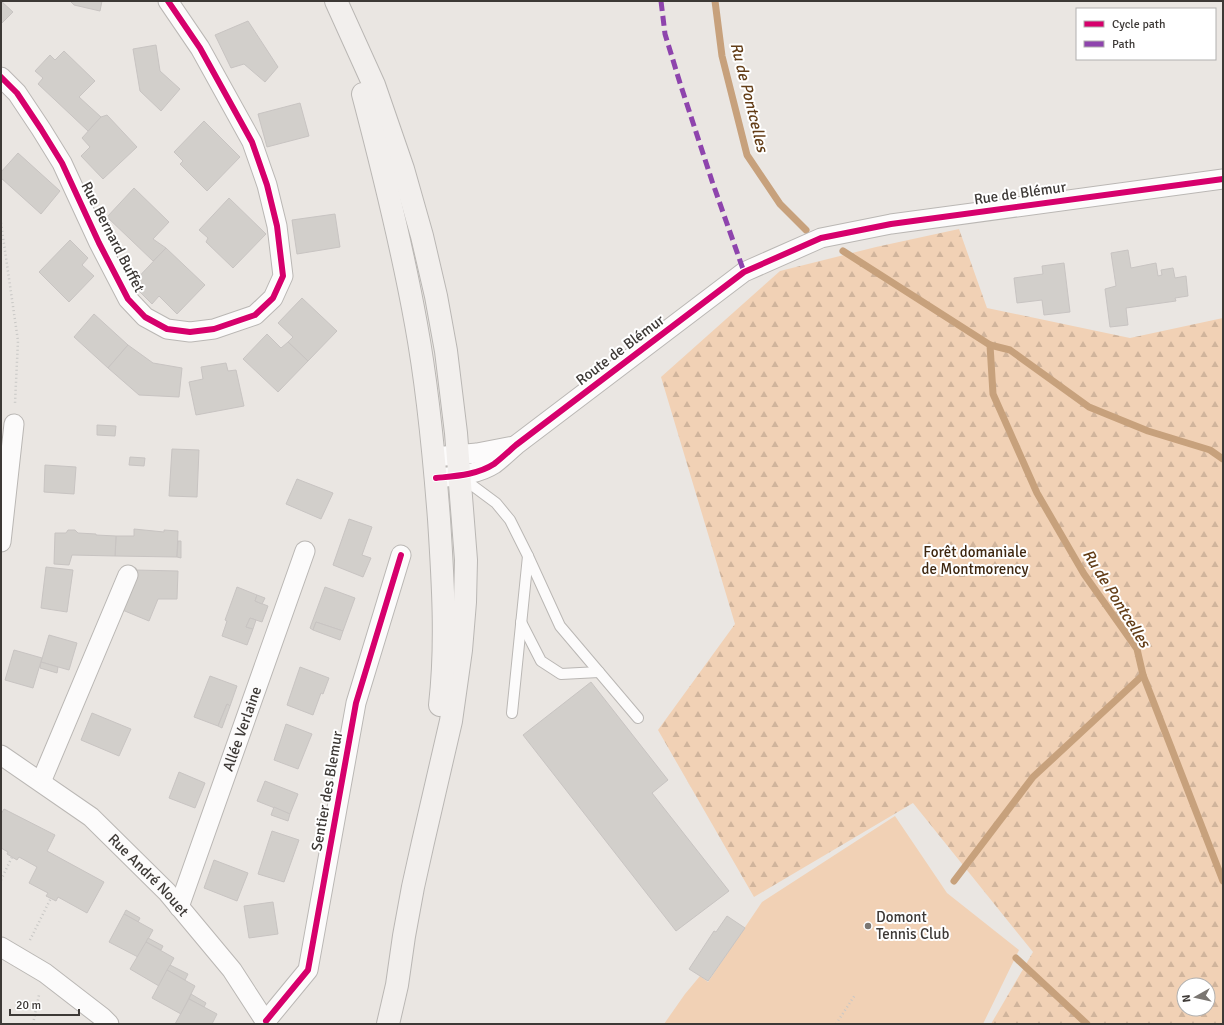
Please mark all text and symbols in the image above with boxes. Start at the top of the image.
legend [1076,8,1216,60]
text: Cycle path [1112,17,1165,32]
text: Path [1112,37,1135,52]
water label: Ru de Pontcelles [726,40,773,156]
street label: Rue de Blémur [973,178,1068,208]
street label: Rue Bernard Buffet [77,179,149,295]
street label: Route de Blémur [572,311,668,389]
park label: Forêt domaniale de Montmorency [922,543,1028,578]
water label: Ru de Pontcelles [1078,546,1155,653]
street label: Allée Verlaine [219,684,265,774]
street label: Sentier des Blemur [308,729,347,852]
street label: Rue André Nouet [104,830,192,920]
place label: Domont Tennis Club [876,908,949,943]
marker: Domont Tennis Club [863,921,873,931]
north arrow [1176,977,1216,1017]
scale bar [10,991,79,1017]
text: N [1180,994,1194,1003]
text: 20 m [16,998,41,1013]

